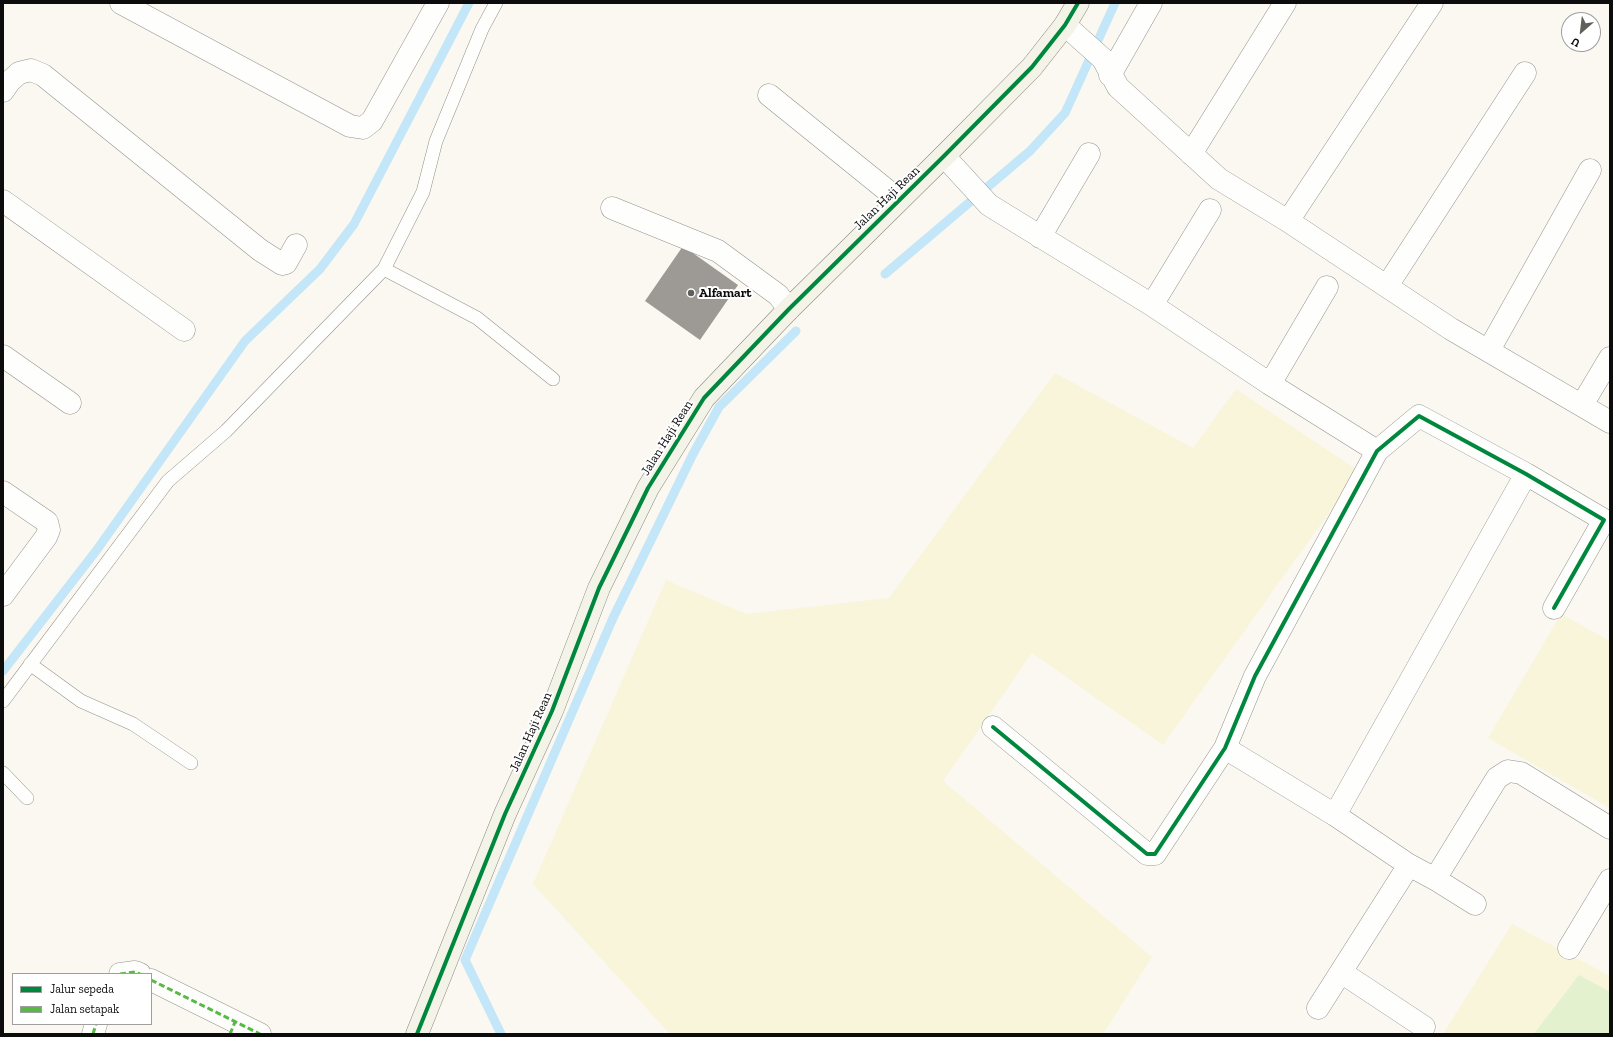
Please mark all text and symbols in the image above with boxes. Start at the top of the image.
north arrow [1561,12,1601,52]
text: U [1569,35,1582,50]
street label: Jalan Haji Rean [851,163,923,233]
place label: Alfamart [699,285,752,301]
marker: Alfamart [686,288,696,298]
street label: Jalan Haji Rean [638,398,696,478]
street label: Jalan Haji Rean [506,690,556,774]
legend [12,973,152,1025]
text: Jalur sepeda [50,982,114,996]
text: Jalan setapak [50,1002,119,1016]

